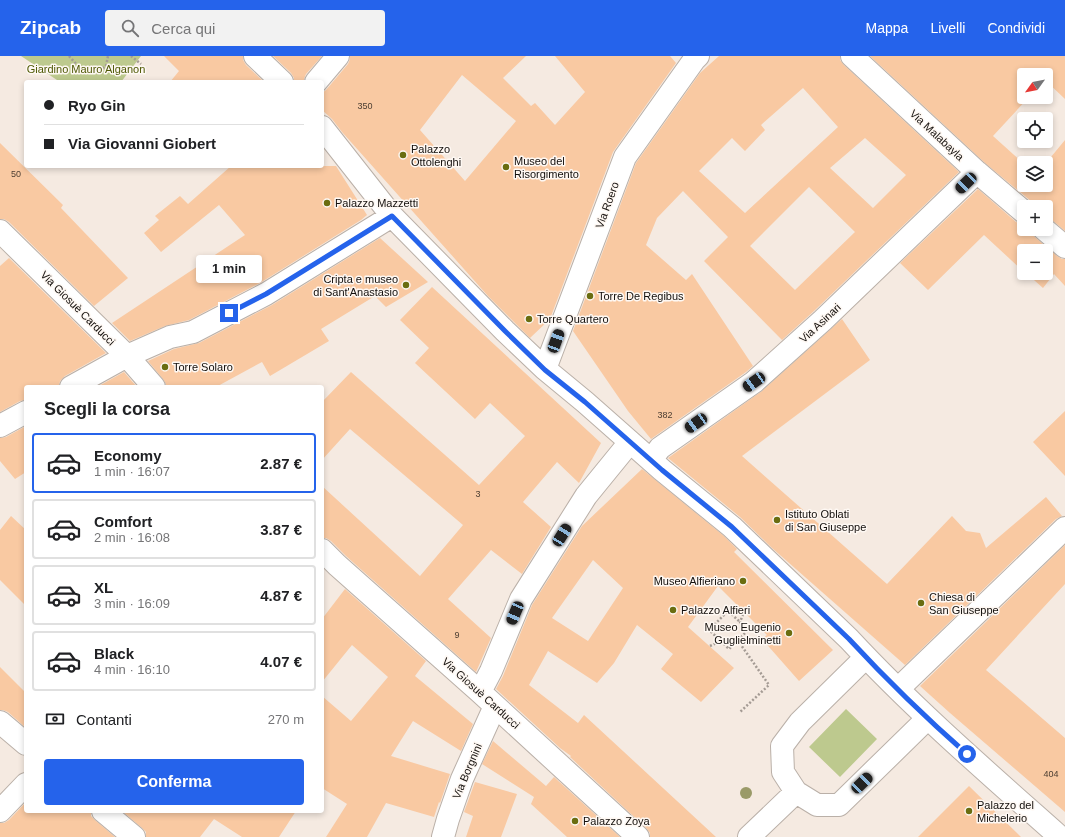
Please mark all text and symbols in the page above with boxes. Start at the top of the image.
search box [105,10,385,46]
text: Zipcab [20,17,81,38]
icon: search [119,17,141,39]
text: Cerca qui [151,20,215,37]
text: Mappa [866,20,908,36]
text: Livelli [930,20,965,36]
text: Condividi [987,20,1045,36]
park label: Giardino Mauro Alganon [27,63,145,75]
north arrow [1017,68,1053,104]
map controls [1017,68,1053,280]
text: Ryo Gin [68,97,126,114]
house number: 350 [357,101,373,111]
street label: Via Malabayla [908,107,967,163]
button: locate [1017,112,1053,148]
text: Via Giovanni Giobert [68,135,216,152]
place label: Palazzo Ottolenghi [411,143,461,168]
marker: Palazzo Ottolenghi [398,150,408,160]
place label: Museo del Risorgimento [514,155,579,180]
button: layers [1017,156,1053,192]
marker: Museo del Risorgimento [501,162,511,172]
house number: 50 [11,169,21,179]
car [953,170,979,196]
street label: Via Roero [593,180,621,230]
place label: Palazzo Mazzetti [335,197,418,209]
marker: Palazzo Mazzetti [322,198,332,208]
button: + [1017,200,1053,236]
button: − [1017,244,1053,280]
callout: 1 min [196,255,262,283]
text: 1 min [212,261,246,276]
street label: Via Giosuè Carducci [38,268,118,348]
place label: Cripta e museo di Sant'Anastasio [313,273,398,298]
marker: Cripta e museo di Sant'Anastasio [401,280,411,290]
place label: Torre De Regibus [598,290,684,302]
marker: Torre De Regibus [585,291,595,301]
street label: Via Asinari [797,301,843,345]
route end [220,304,238,322]
place label: Torre Quartero [537,313,609,325]
marker: Torre Quartero [524,314,534,324]
car [546,328,566,354]
place label: Torre Solaro [173,361,233,373]
marker: Torre Solaro [160,362,170,372]
car [741,370,767,394]
text: Scegli la corsa [44,399,170,419]
house number: 382 [657,410,673,420]
car [683,411,709,435]
icon: car [46,445,82,481]
text: Economy [94,447,162,464]
text: 2.87 € [260,455,302,472]
text: 1 min · 16:07 [94,464,170,479]
house number: 3 [475,489,481,499]
place label: Istituto Oblati di San Giuseppe [785,508,866,533]
icon: car [46,511,82,547]
text: Comfort [94,513,152,530]
marker: Istituto Oblati di San Giuseppe [772,515,782,525]
text: 3.87 € [260,521,302,538]
car [551,522,573,548]
text: 2 min · 16:08 [94,530,170,545]
place label: Museo Alfieriano [654,575,735,587]
marker: Museo Alfieriano [738,576,748,586]
icon: car [46,577,82,613]
text: XL [94,579,113,596]
text: 4.87 € [260,587,302,604]
place label: Chiesa di San Giuseppe [929,591,999,616]
text: 3 min · 16:09 [94,596,170,611]
marker: Chiesa di San Giuseppe [916,598,926,608]
car [505,600,525,626]
place label: Palazzo Alfieri [681,604,750,616]
marker: Palazzo Alfieri [668,605,678,615]
place label: Museo Eugenio Guglielminetti [705,621,781,646]
marker: Museo Eugenio Guglielminetti [784,628,794,638]
house number: 9 [454,630,460,640]
icon: car [46,643,82,679]
text: Black [94,645,134,662]
text: 4.07 € [260,653,302,670]
street label: Via Giosuè Carducci [440,655,522,731]
text: 4 min · 16:10 [94,662,170,677]
icon: cash [44,708,66,730]
text: Contanti [76,711,132,728]
text: 270 m [268,712,304,727]
street label: Via Borgnini [450,741,484,801]
route start [958,745,976,763]
button: Conferma [44,759,304,805]
house number: 404 [1043,769,1059,779]
car [849,770,875,796]
place label: Palazzo del Michelerio [977,799,1034,824]
marker: Palazzo del Michelerio [964,806,974,816]
place label: Palazzo Zoya [583,815,651,827]
marker: Palazzo Zoya [570,816,580,826]

